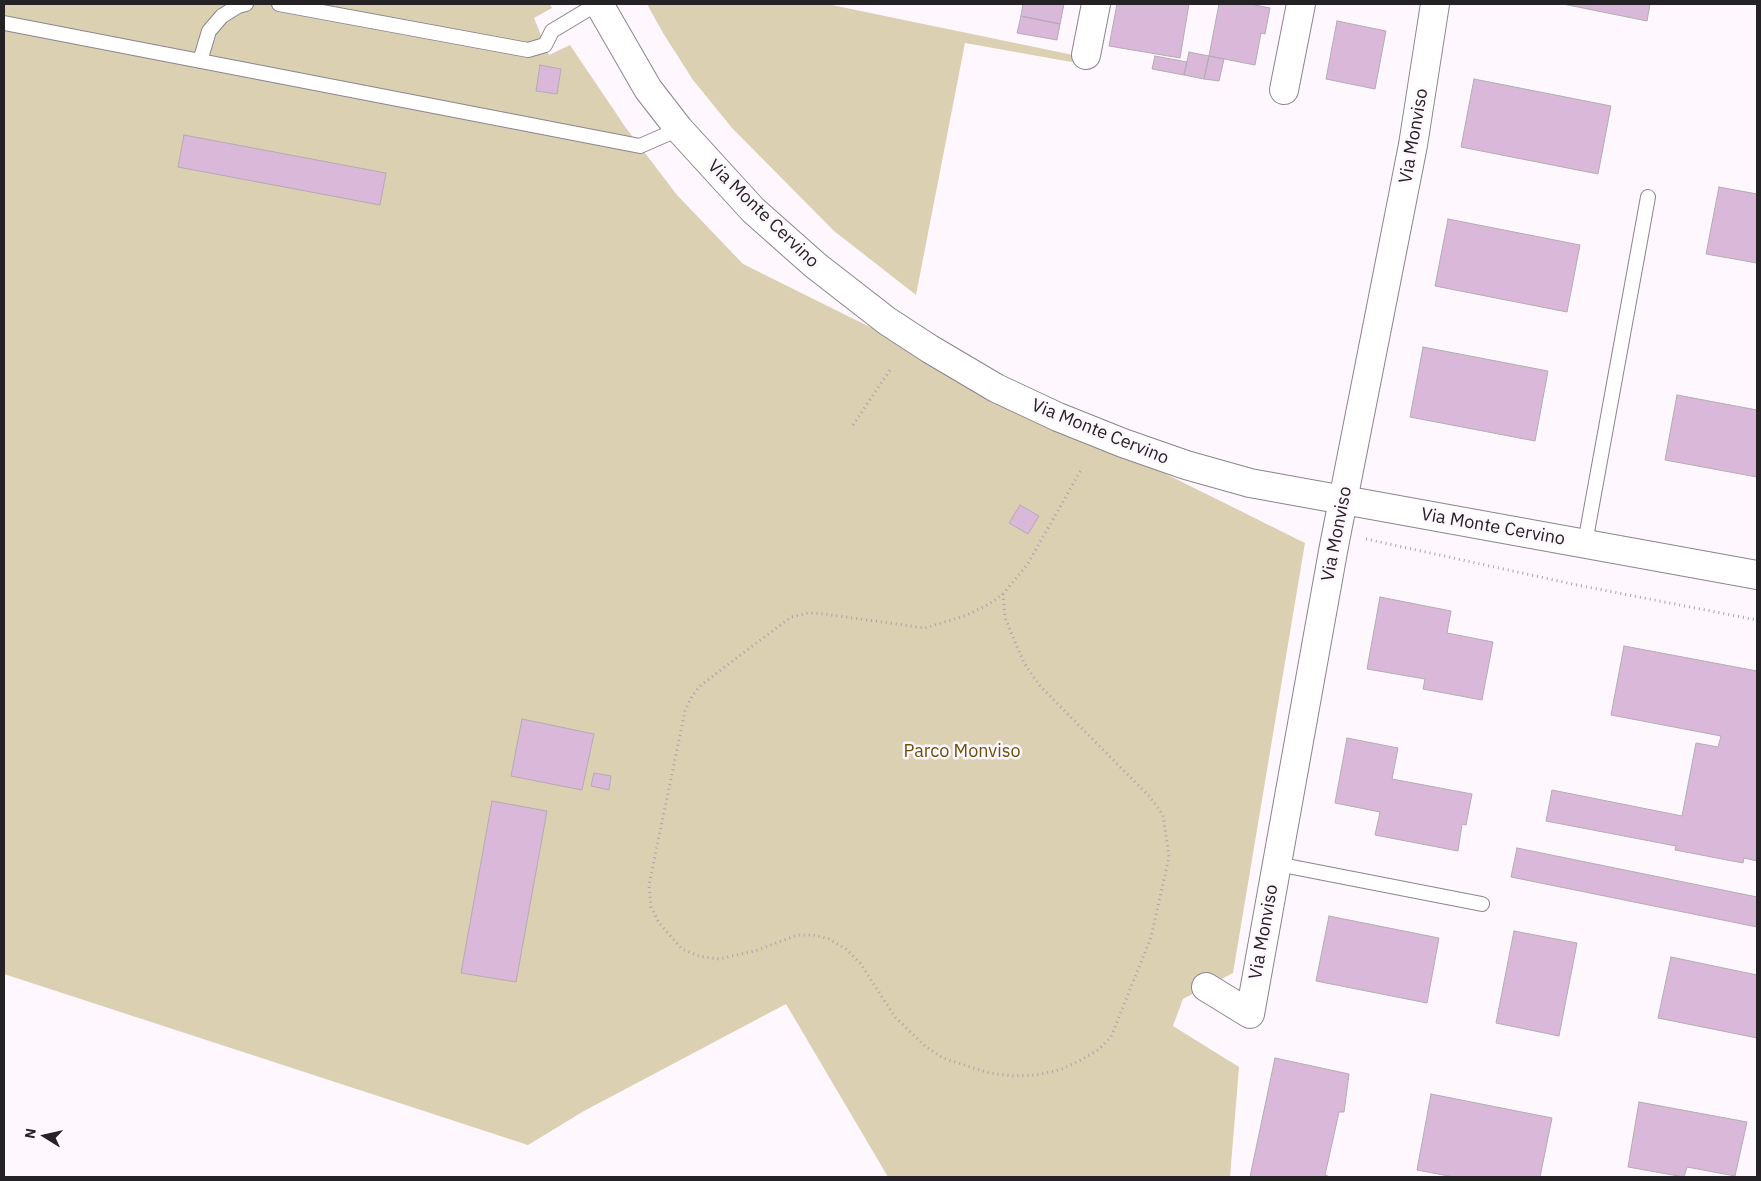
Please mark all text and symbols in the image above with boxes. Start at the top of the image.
street label: Via Monviso [1395,87,1433,185]
street label: Via Monte Cervino [703,155,823,273]
street label: Via Monte Cervino [1028,395,1172,469]
street label: Via Monviso [1317,485,1357,583]
street label: Via Monte Cervino [1419,504,1567,550]
park label: Parco Monviso [903,741,1021,763]
street label: Via Monviso [1245,883,1283,981]
north arrow [20,1111,70,1161]
text: N [20,1127,40,1140]

